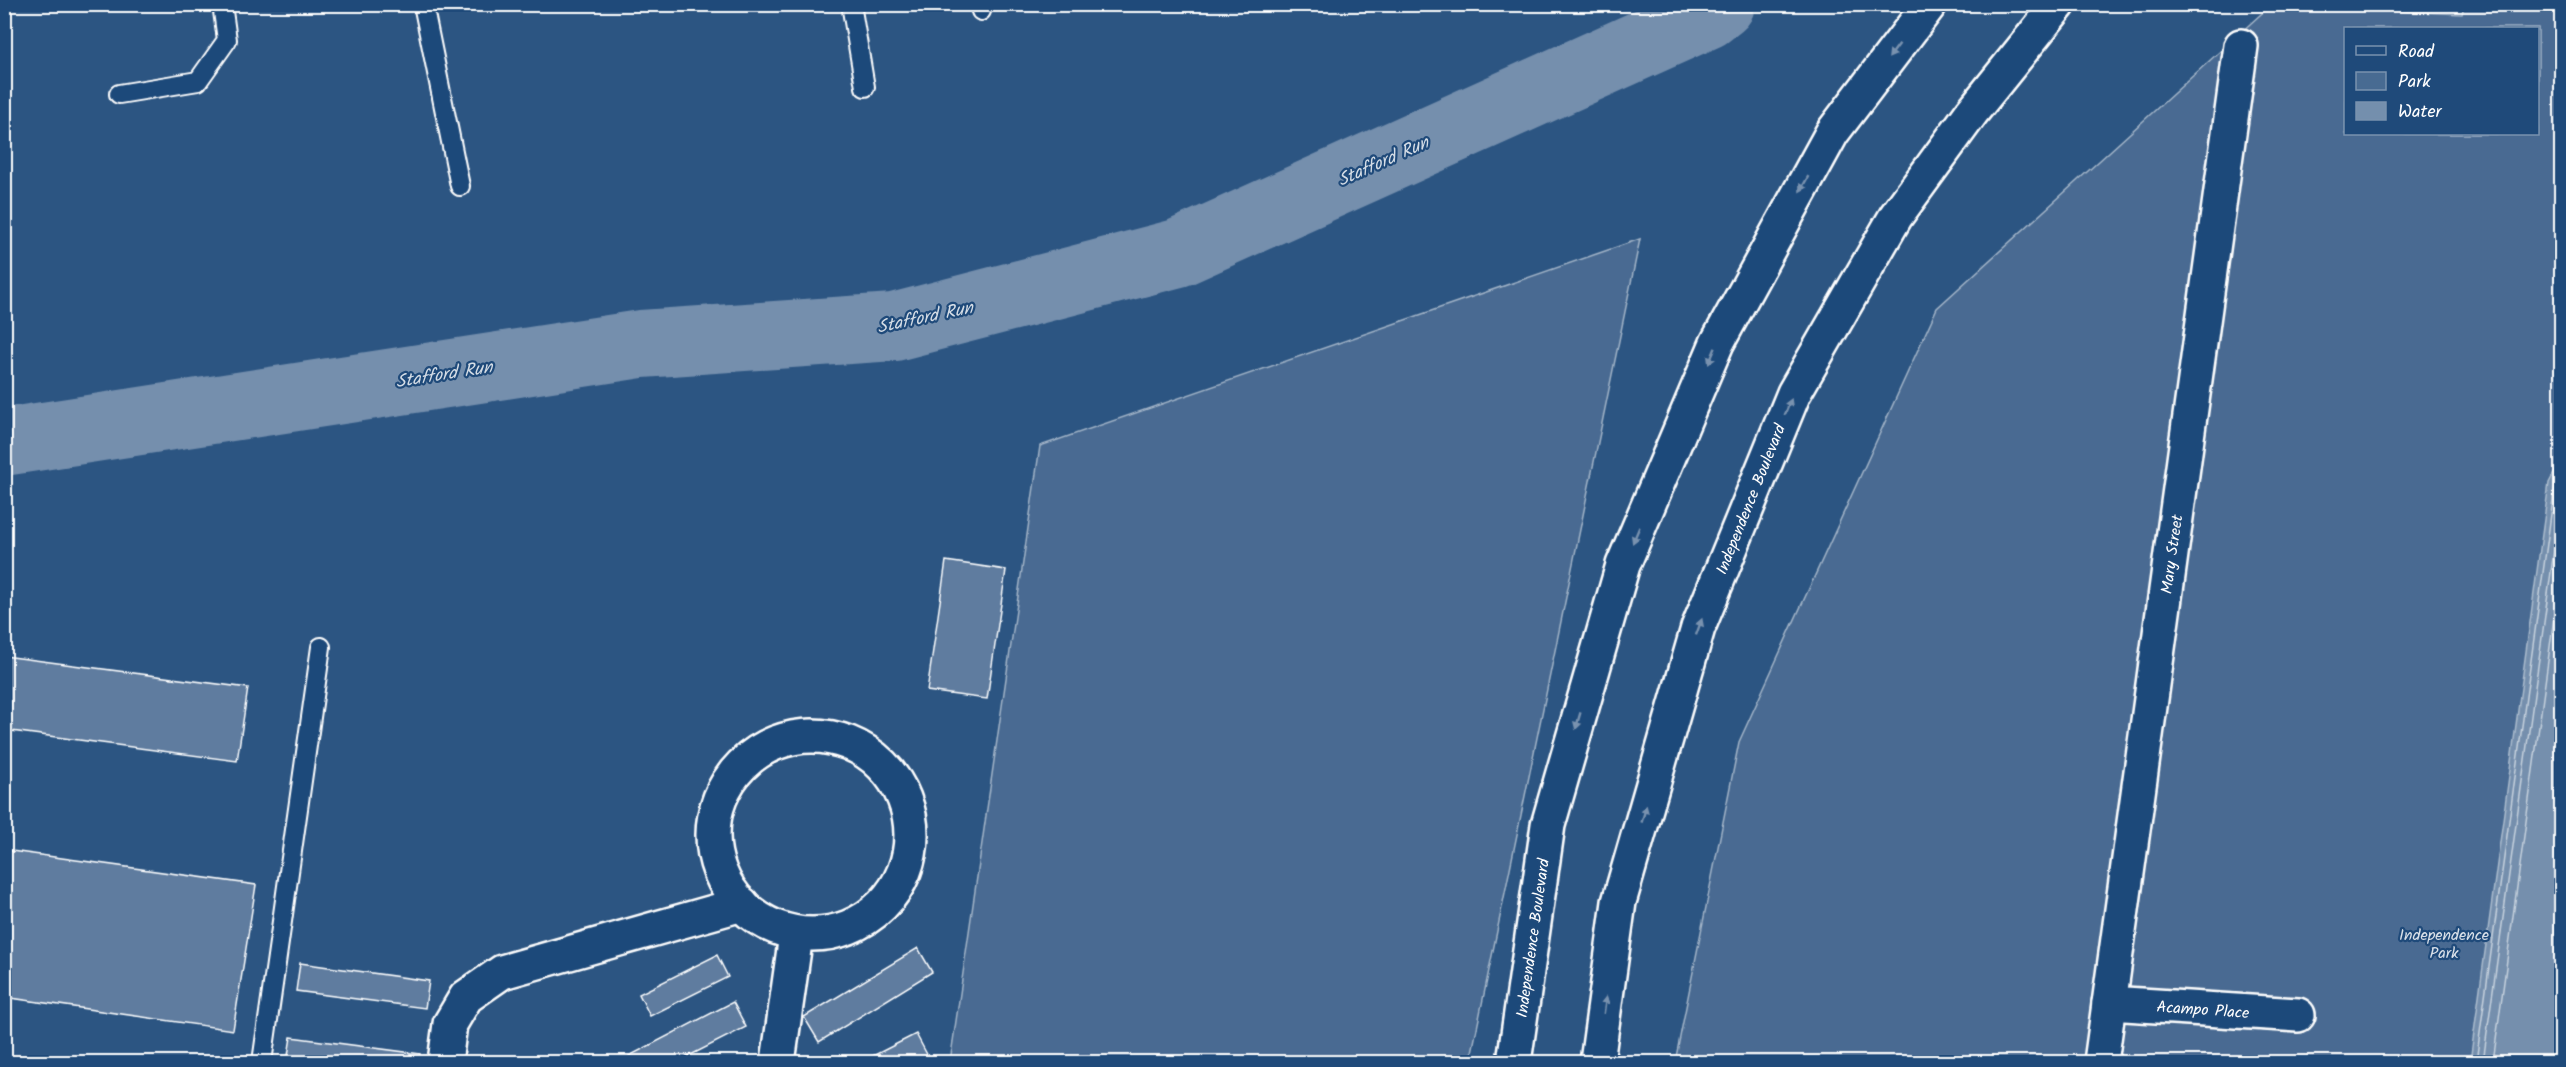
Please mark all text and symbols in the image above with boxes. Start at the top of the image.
legend [2344,27,2539,135]
text: Road [2398,38,2435,67]
one-way arrow [1888,43,1900,59]
text: Park [2398,68,2431,97]
text: Water [2398,98,2443,127]
water label: Stafford Run [1333,129,1435,195]
one-way arrow [1799,176,1809,193]
water label: Stafford Run [875,294,977,343]
one-way arrow [1707,347,1717,365]
water label: Stafford Run [394,353,496,397]
one-way arrow [1783,398,1793,416]
street label: Independence Boulevard [1710,420,1793,579]
street label: Mary Street [2155,512,2191,596]
one-way arrow [1630,526,1640,544]
one-way arrow [1694,618,1704,636]
one-way arrow [1573,712,1582,730]
one-way arrow [1640,805,1649,823]
street label: Independence Boulevard [1510,856,1557,1019]
park label: Independence Park [2399,923,2489,966]
one-way arrow [1600,995,1609,1014]
street label: Acampo Place [2156,995,2250,1026]

